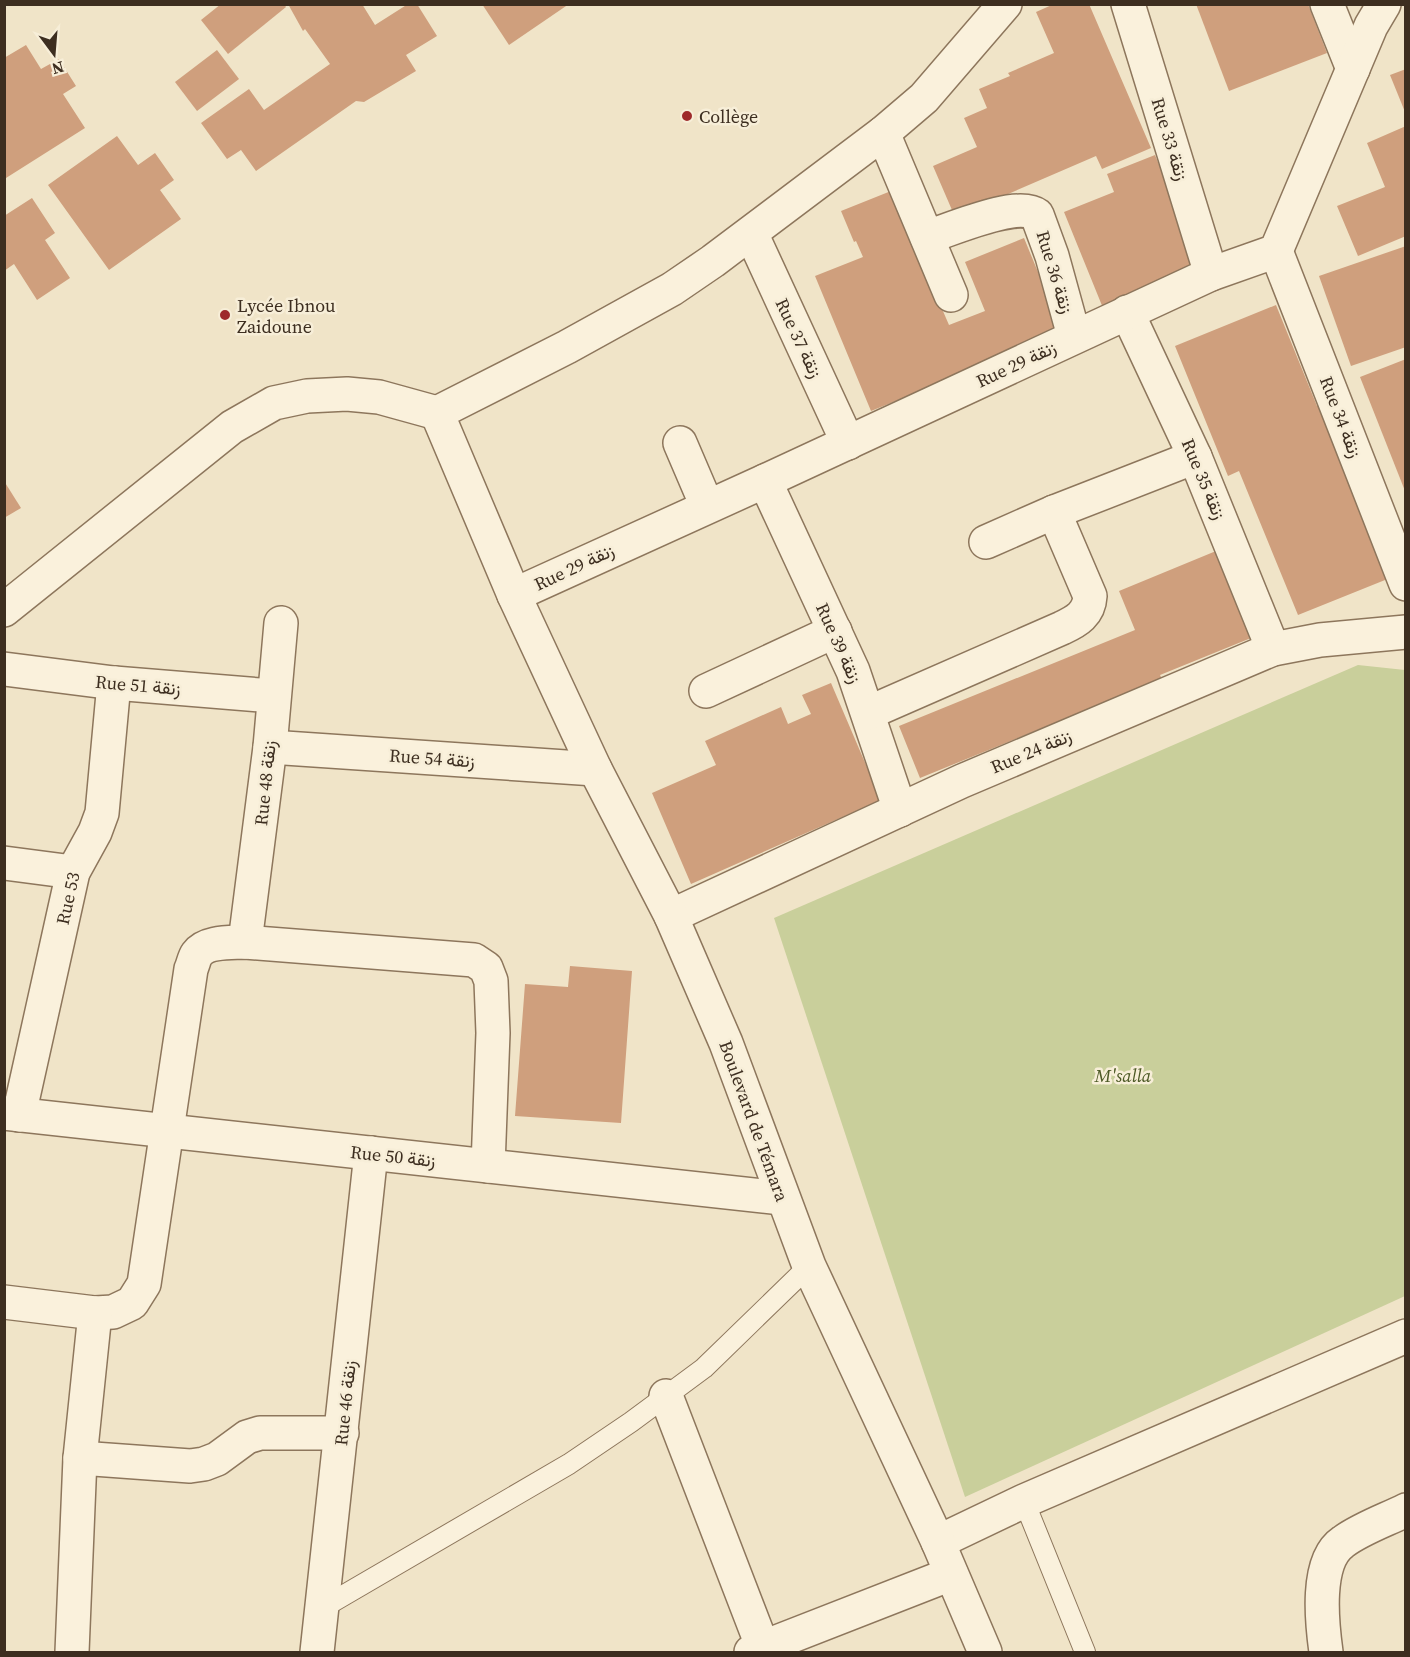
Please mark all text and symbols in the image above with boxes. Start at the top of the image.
north arrow [24,24,84,84]
text: N [49,56,67,81]
street label: Rue 33 زنقة [1146,94,1194,184]
place label: Collège [699,104,758,129]
marker: Collège [680,109,694,123]
street label: Rue 36 زنقة [1031,227,1079,317]
place label: Lycée Ibnou Zaidoune [237,293,336,339]
street label: Rue 37 زنقة [770,294,828,382]
marker: Lycée Ibnou Zaidoune [218,308,232,322]
street label: Rue 29 زنقة [972,335,1060,393]
street label: Rue 34 زنقة [1314,372,1368,462]
street label: Rue 35 زنقة [1176,435,1232,523]
street label: Rue 29 زنقة [530,538,618,596]
street label: Rue 39 زنقة [810,599,868,687]
street label: Rue 51 زنقة [94,669,182,701]
street label: Rue 24 زنقة [987,723,1075,779]
street label: Rue 48 زنقة [248,739,282,827]
street label: Rue 54 زنقة [388,743,476,773]
street label: Rue 53 [49,870,85,927]
street label: Boulevard de Témara [713,1037,795,1206]
park label: M'salla [1094,1063,1152,1088]
street label: Rue 50 زنقة [349,1139,437,1173]
street label: Rue 46 زنقة [328,1359,362,1447]

